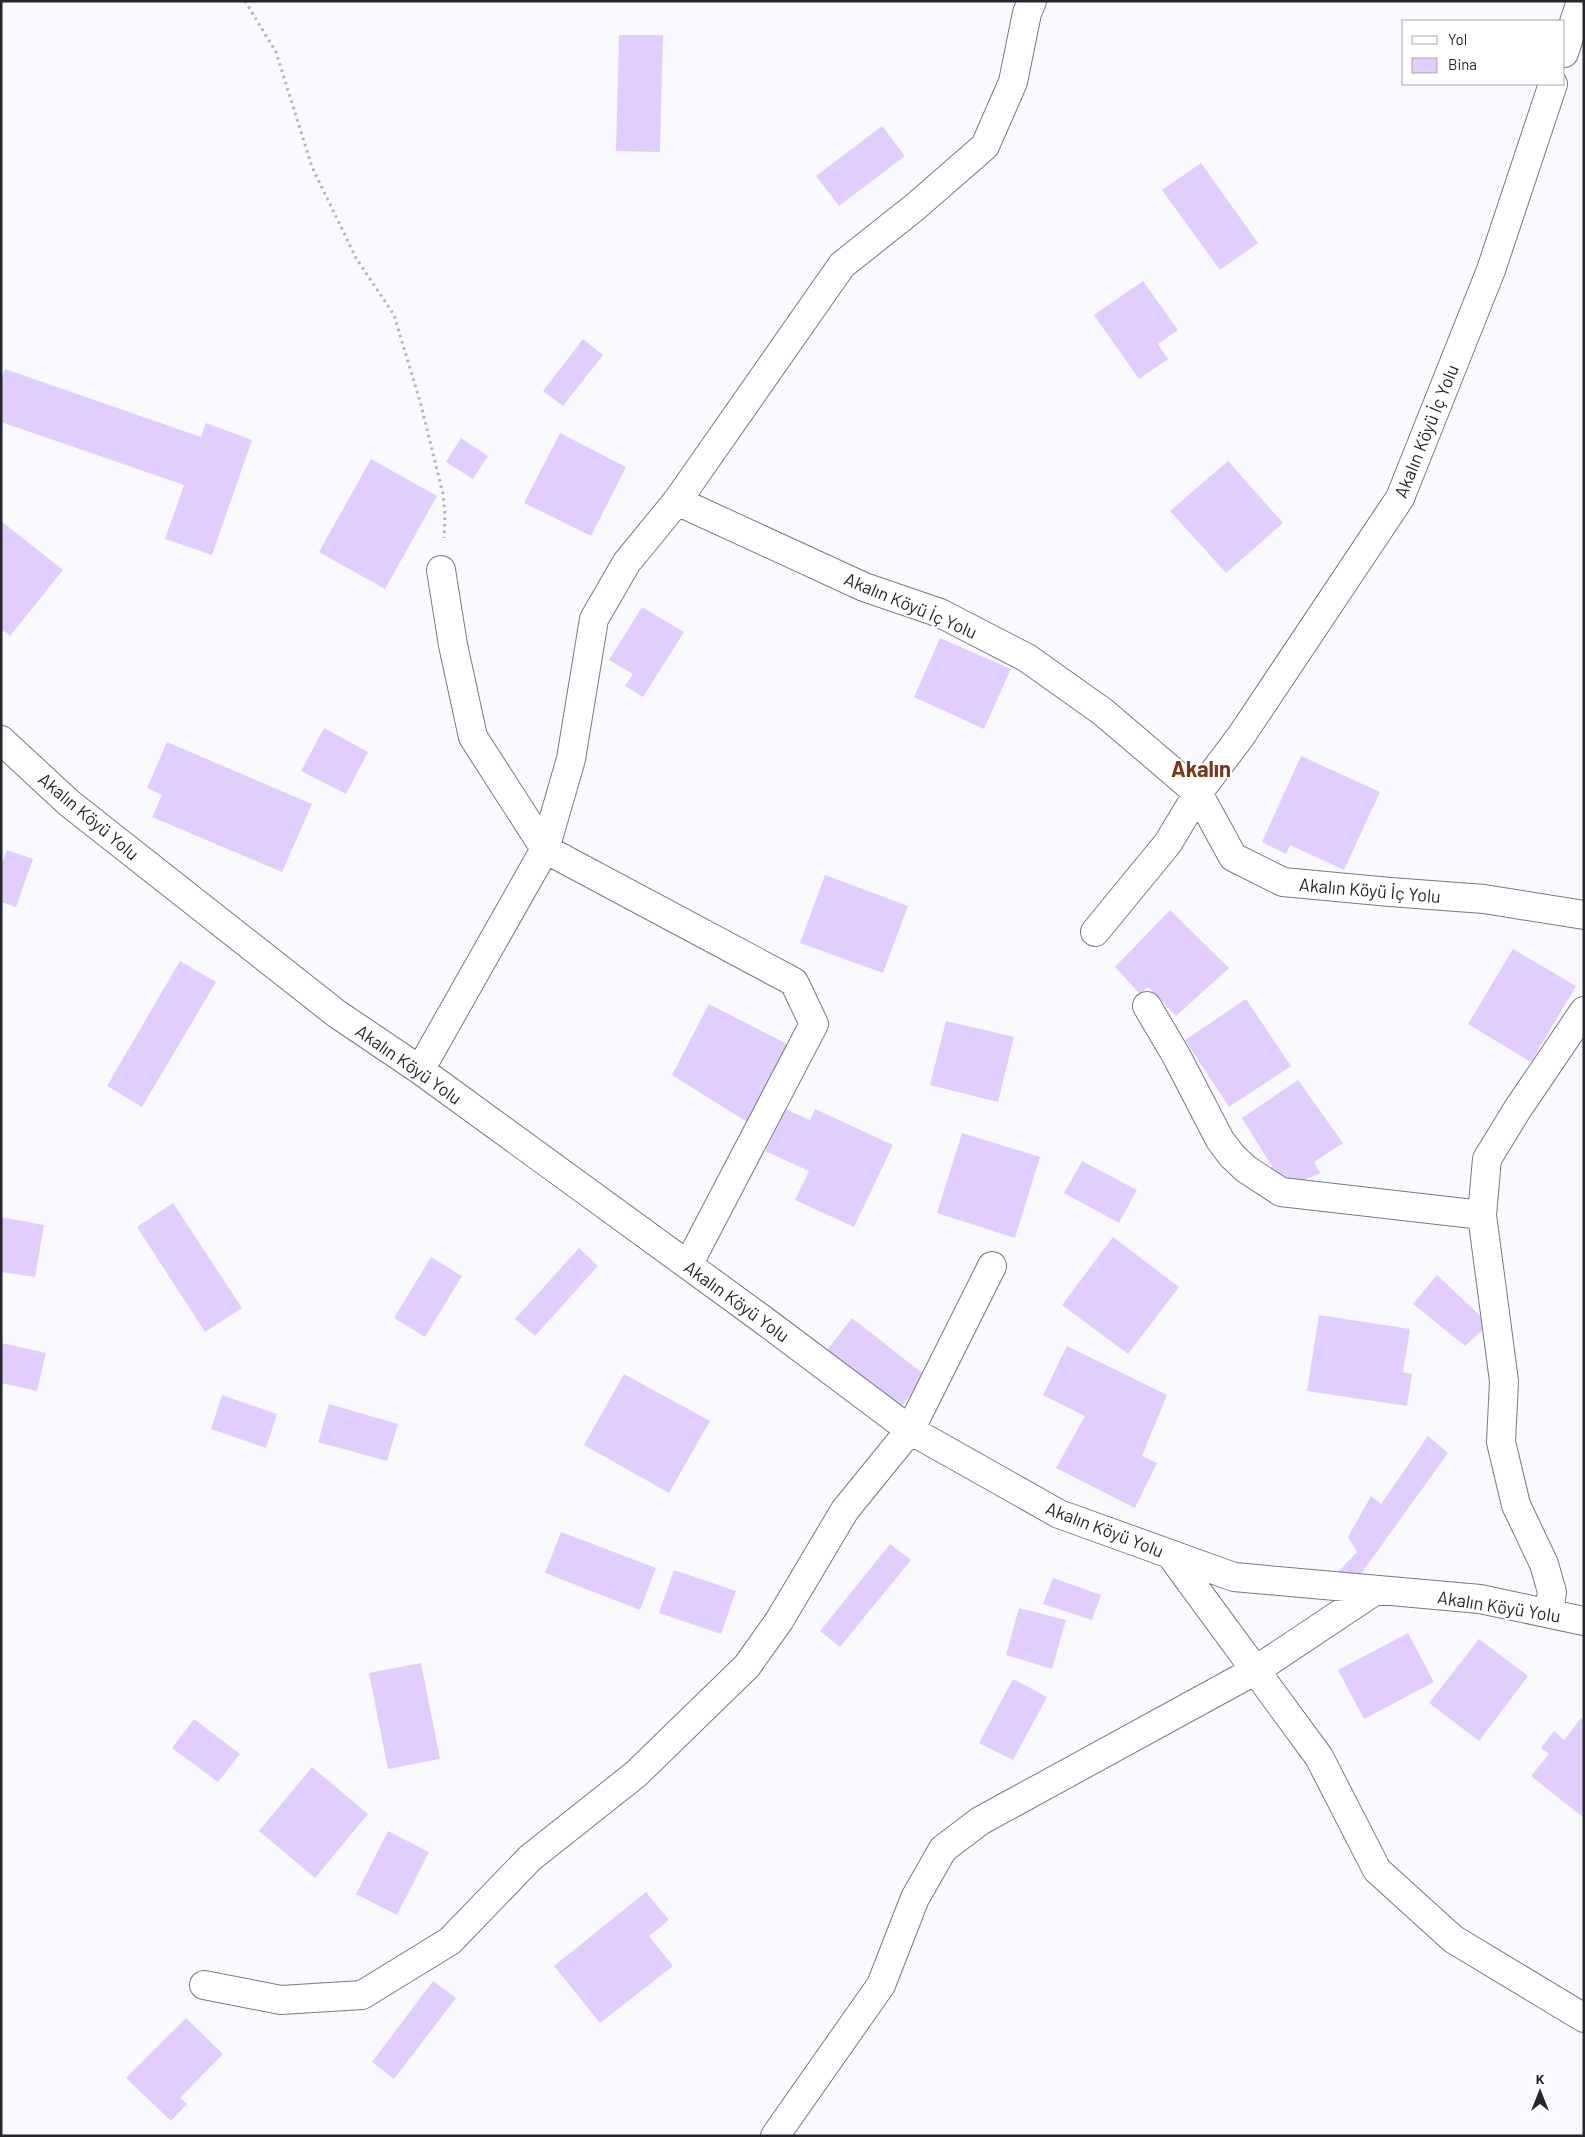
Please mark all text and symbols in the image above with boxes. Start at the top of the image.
legend [1402,20,1565,85]
text: Yol [1448,30,1467,48]
text: Bina [1448,55,1477,73]
street label: Akalın Köyü İç Yolu [1389,361,1463,501]
street label: Akalın Köyü İç Yolu [841,567,981,643]
district label: Akalın [1171,755,1231,781]
street label: Akalın Köyü Yolu [34,768,144,864]
street label: Akalın Köyü İç Yolu [1298,873,1442,907]
street label: Akalın Köyü Yolu [352,1019,466,1109]
street label: Akalın Köyü Yolu [680,1255,794,1347]
street label: Akalın Köyü Yolu [1043,1496,1167,1562]
street label: Akalın Köyü Yolu [1436,1585,1562,1627]
north arrow [1515,2067,1565,2117]
text: K [1536,2070,1545,2087]

